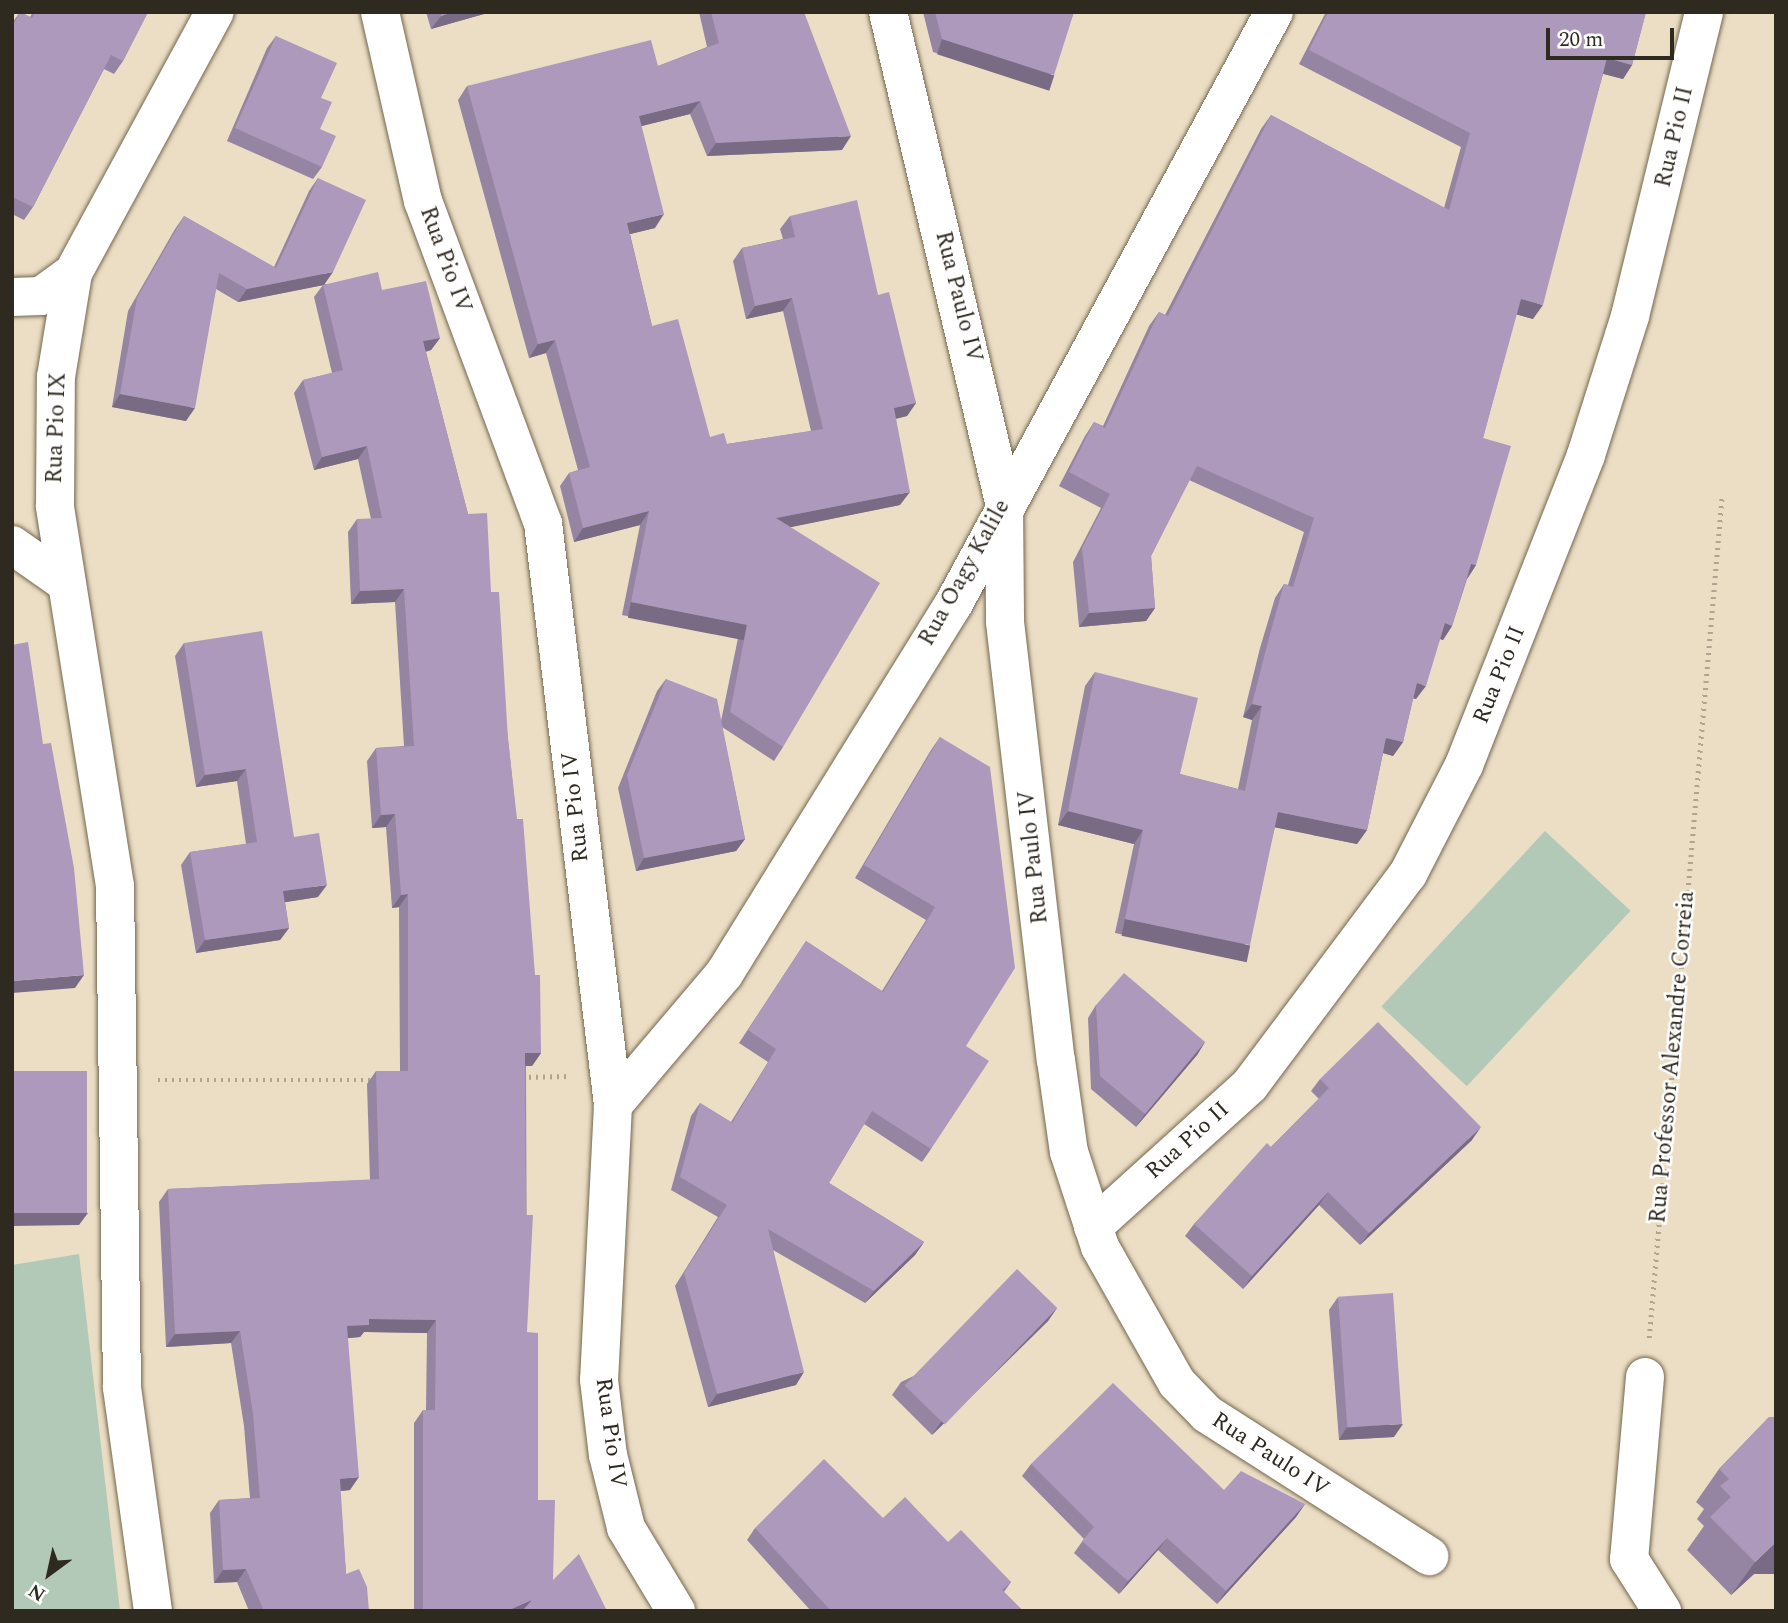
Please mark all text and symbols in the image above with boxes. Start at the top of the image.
scale bar [1550,14,1678,58]
text: 20 m [1559,24,1603,56]
street label: Rua Pio II [1650,84,1700,190]
street label: Rua Pio IV [413,203,477,317]
street label: Rua Paulo IV [928,228,988,366]
street label: Rua Pio IX [41,372,73,484]
street label: Rua Oagy Kalile [913,495,1017,651]
street label: Rua Pio II [1468,622,1532,728]
street label: Rua Pio IV [556,750,596,864]
street label: Rua Paulo IV [1013,789,1055,925]
street label: Rua Professor Alexandre Correia [1645,890,1701,1224]
street label: Rua Pio II [1140,1096,1236,1186]
street label: Rua Pio IV [589,1376,631,1490]
street label: Rua Paulo IV [1206,1407,1334,1503]
north arrow [14,1539,84,1609]
text: N [23,1576,52,1608]

